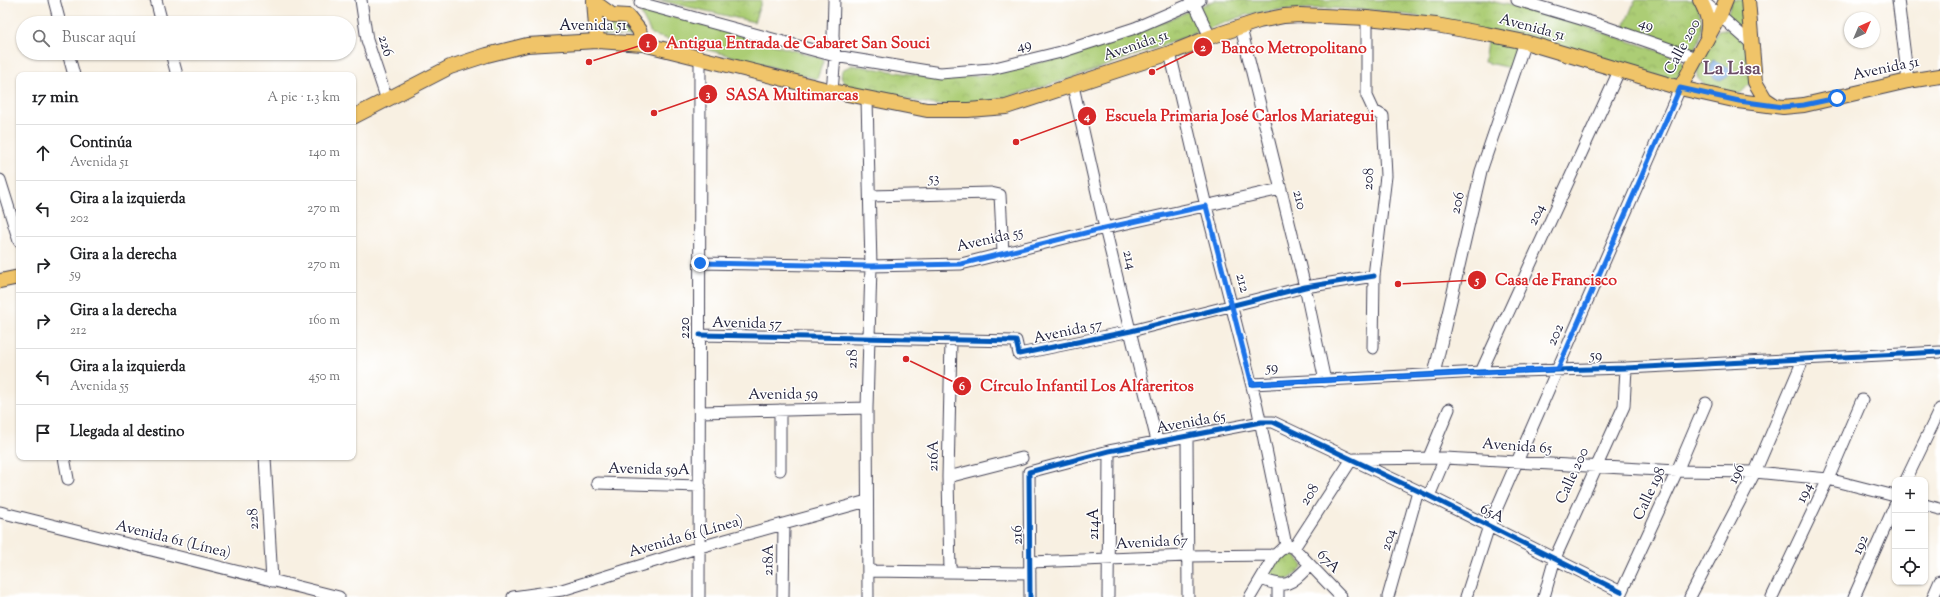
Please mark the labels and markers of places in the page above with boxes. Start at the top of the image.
callout: Antigua Entrada de Cabaret San Souci [638,29,938,57]
callout: Banco Metropolitano [1193,33,1375,61]
callout: SASA Multimarcas [698,80,866,108]
callout: Escuela Primaria José Carlos Mariategui [1077,102,1382,130]
callout: Casa de Francisco [1467,266,1625,294]
callout: Círculo Infantil Los Alfareritos [952,372,1201,400]

